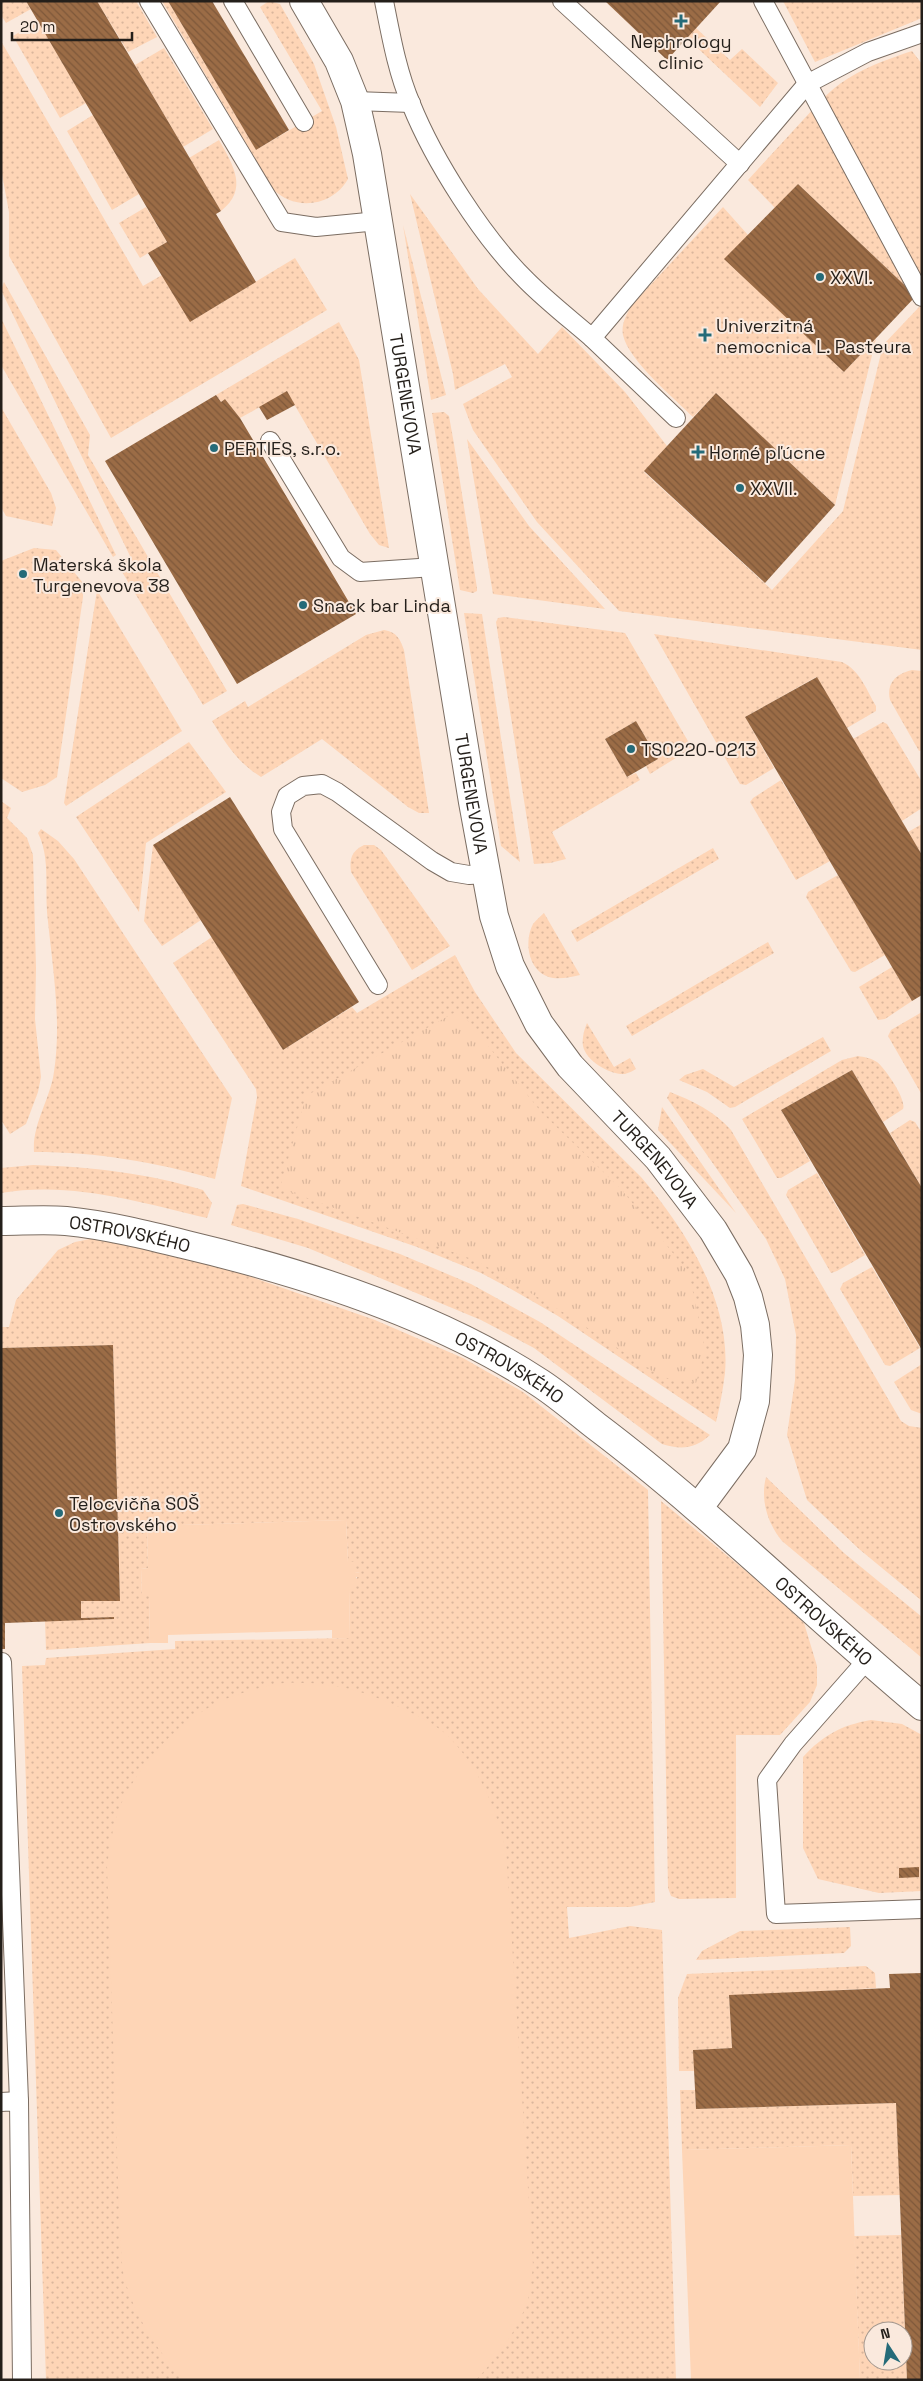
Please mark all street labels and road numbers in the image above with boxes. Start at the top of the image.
street label: TURGENEVOVA [385,332,427,456]
street label: TURGENEVOVA [450,731,494,856]
street label: TURGENEVOVA [607,1105,703,1213]
street label: OSTROVSKÉHO [68,1210,193,1257]
street label: OSTROVSKÉHO [451,1326,569,1408]
street label: OSTROVSKÉHO [771,1571,878,1670]

